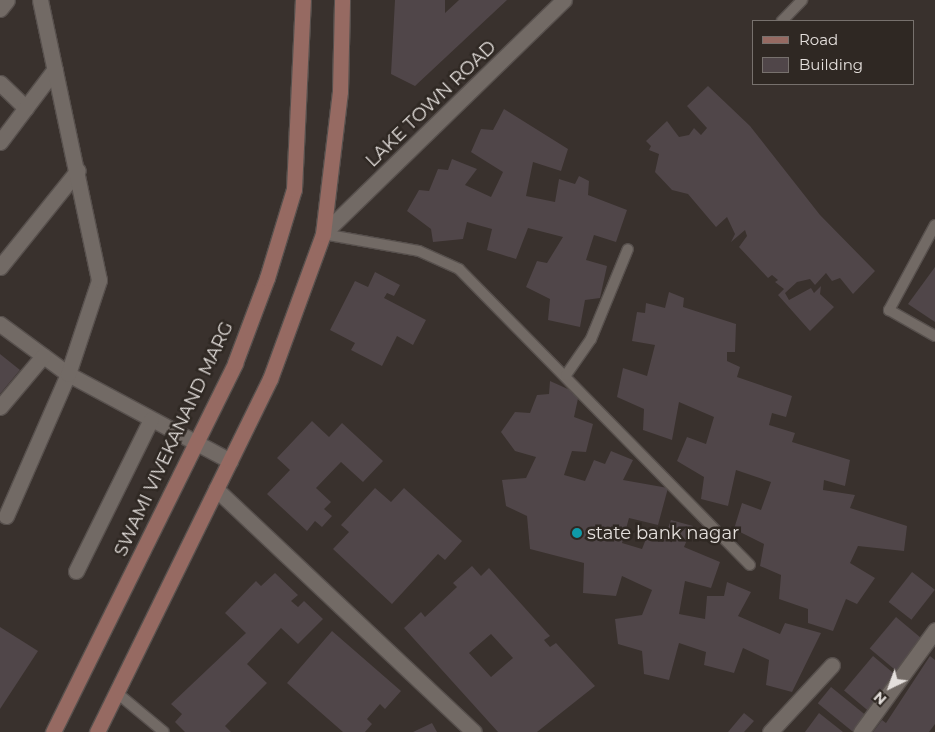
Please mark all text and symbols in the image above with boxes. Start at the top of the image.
legend [752,20,915,85]
text: Road [799,30,838,49]
street label: LAKE TOWN ROAD [361,36,501,172]
text: Building [799,55,863,74]
street label: SWAMI VIVEKANAND MARG [110,318,238,560]
place label: state bank nagar [587,522,739,544]
marker: state bank nagar [571,527,583,539]
north arrow [865,662,915,712]
text: N [870,688,890,709]

